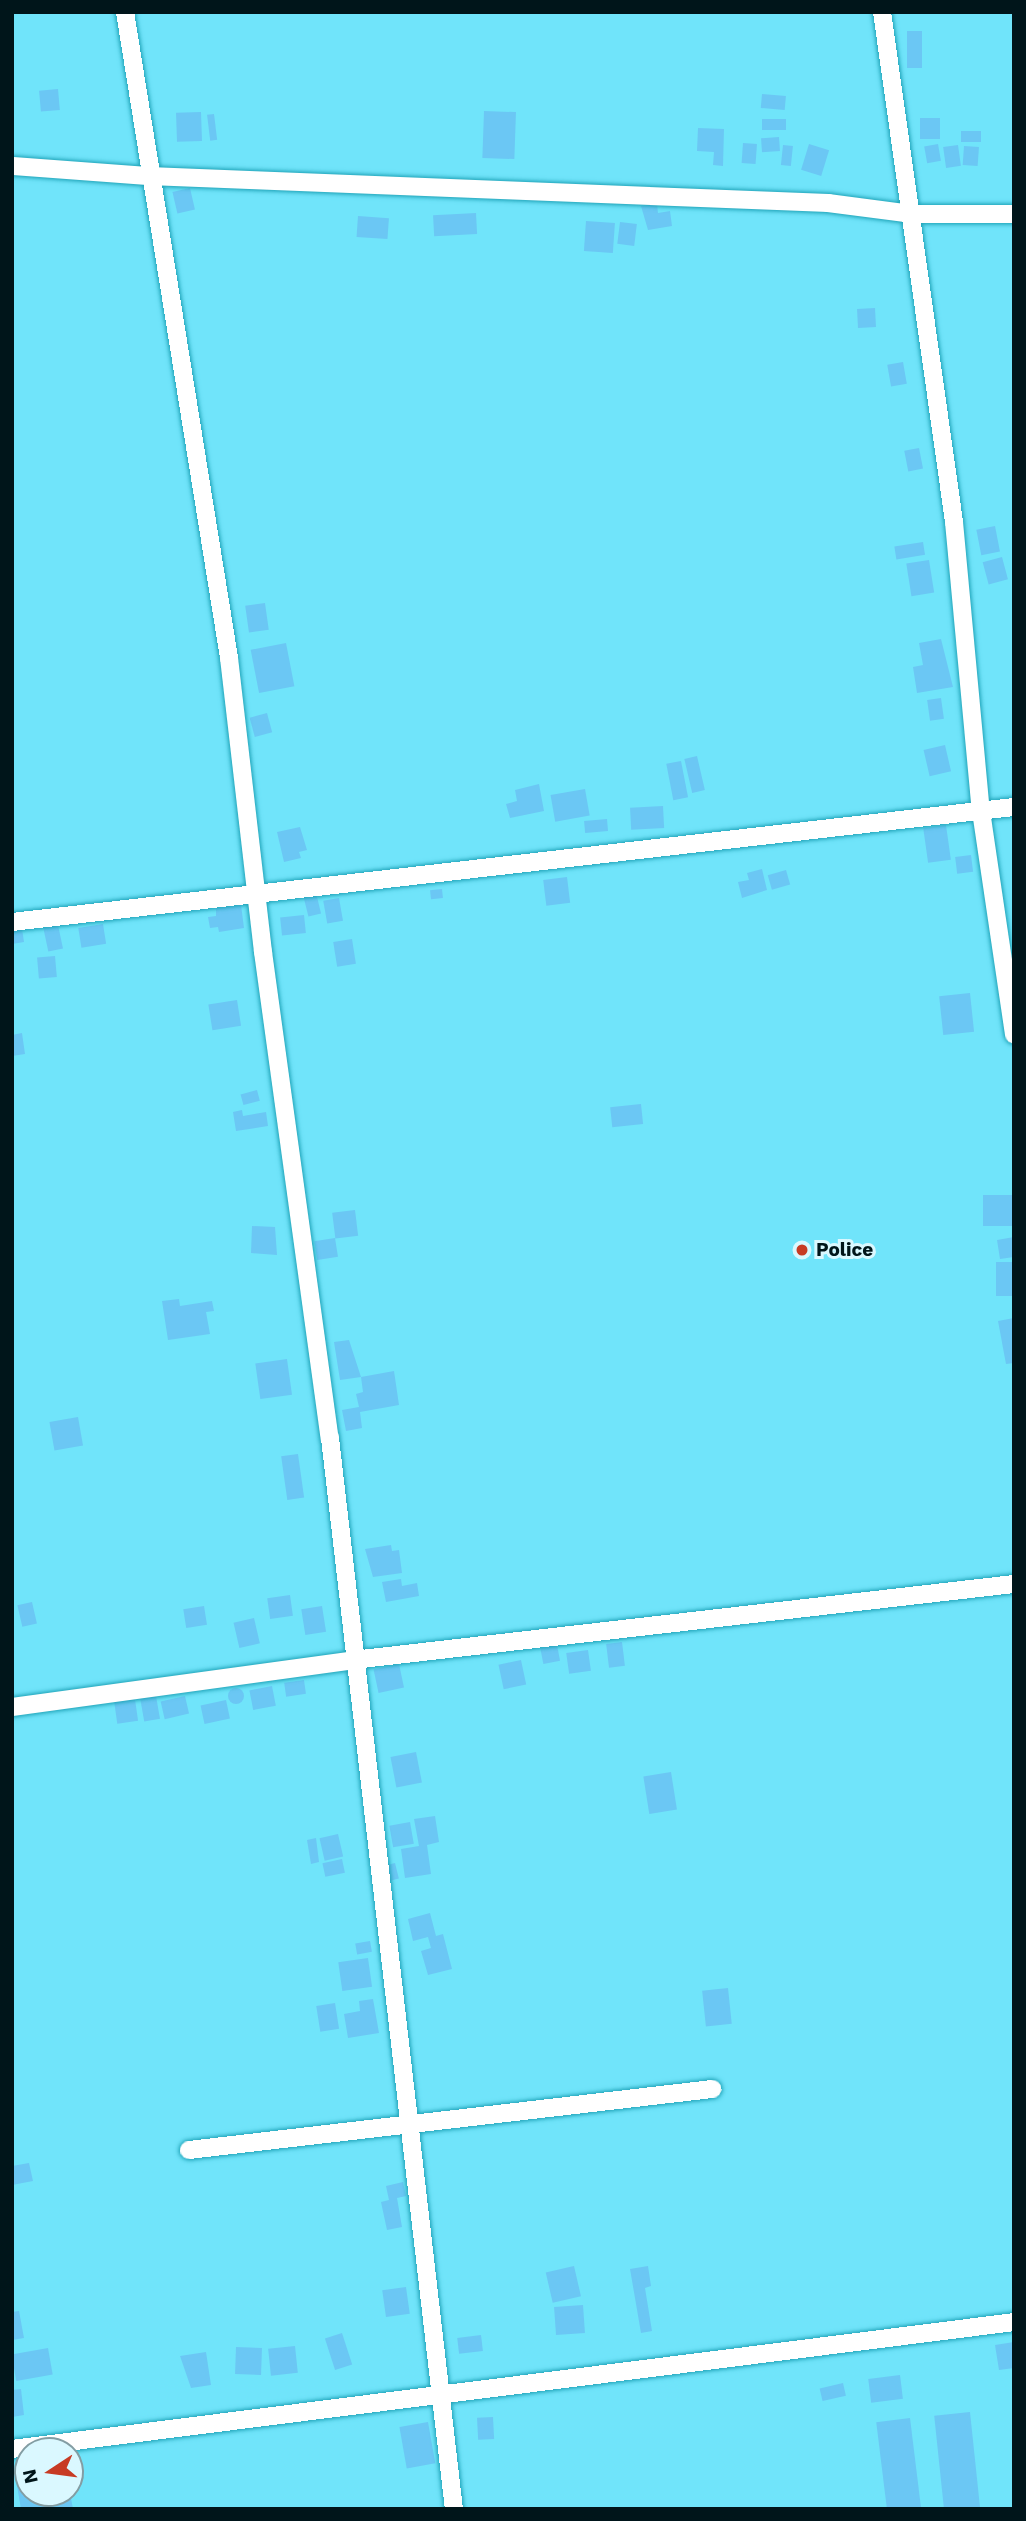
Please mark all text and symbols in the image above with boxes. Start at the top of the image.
place label: Police [816,1239,873,1261]
marker: Police [794,1242,810,1258]
north arrow [14,2437,84,2507]
text: N [17,2467,43,2486]

